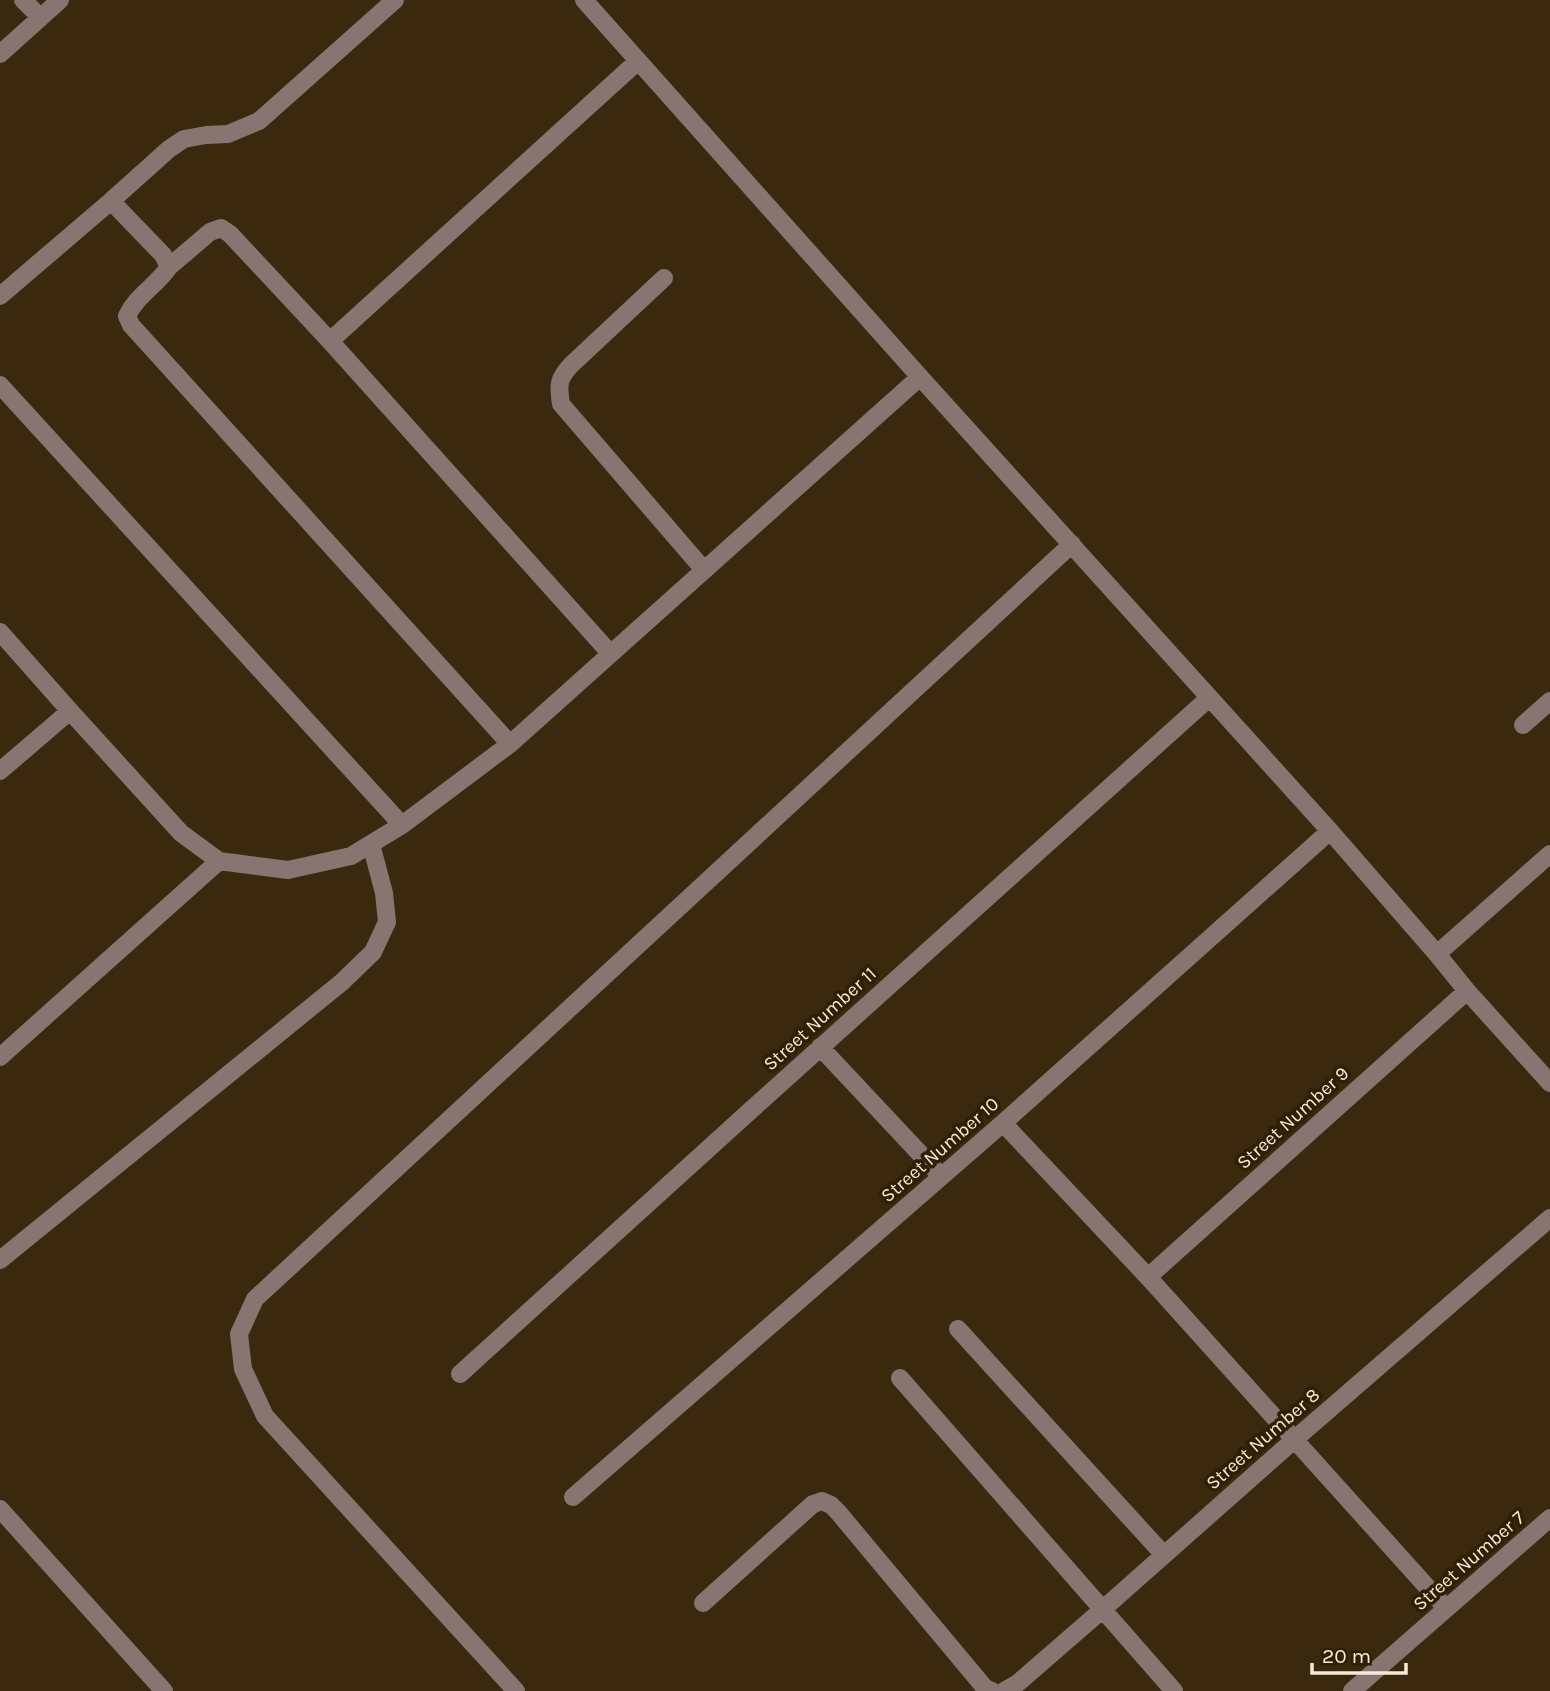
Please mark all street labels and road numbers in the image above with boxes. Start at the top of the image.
street label: Street Number 11 [759,963,881,1075]
street label: Street Number 9 [1233,1062,1353,1174]
street label: Street Number 10 [877,1093,1003,1207]
street label: Street Number 8 [1202,1384,1324,1494]
street label: Street Number 7 [1409,1507,1529,1615]

